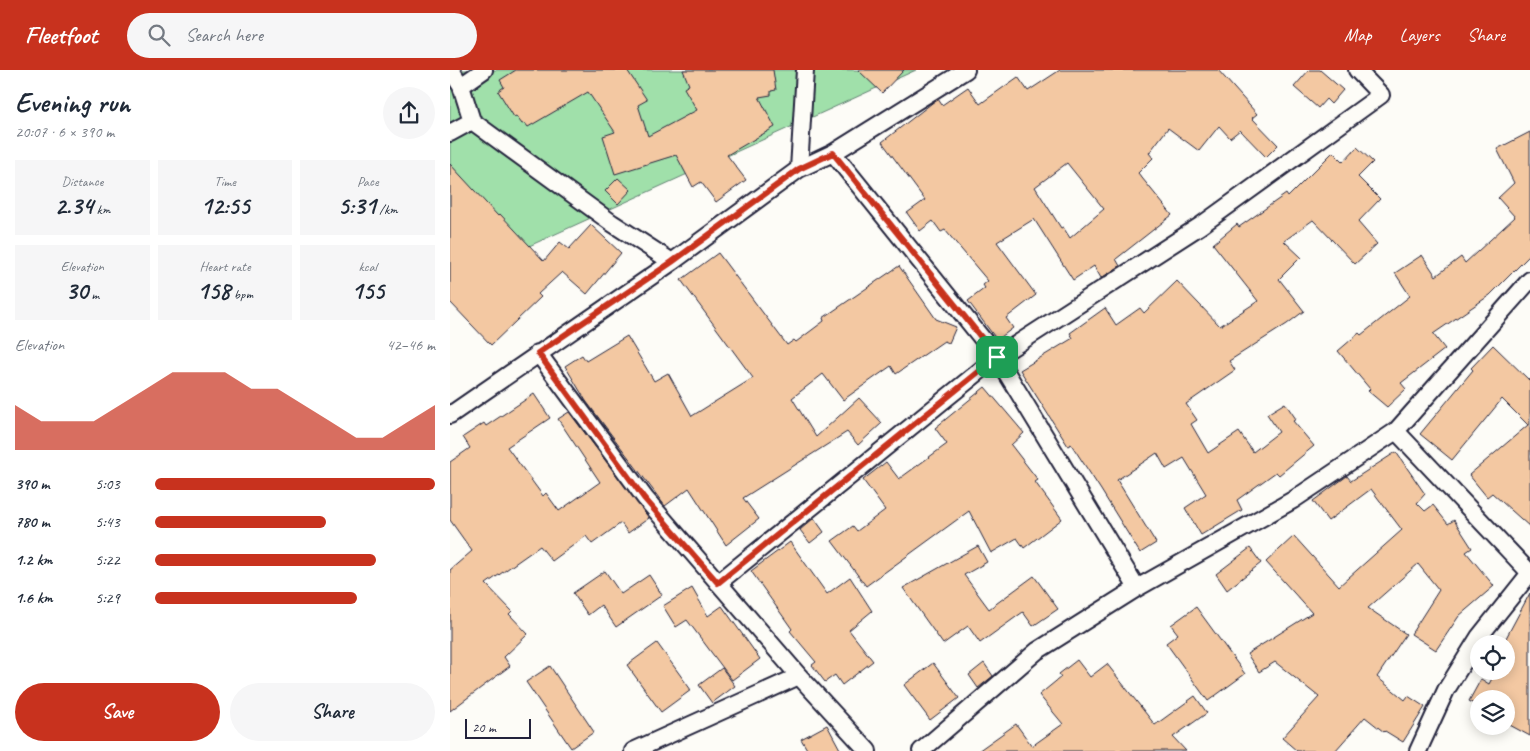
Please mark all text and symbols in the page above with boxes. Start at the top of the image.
search box [127,13,477,58]
text: Fleetfoot [25,20,97,50]
icon: search [145,21,173,49]
text: Search here [185,23,263,47]
text: Map [1344,24,1372,46]
text: Layers [1400,24,1439,46]
text: Share [1467,24,1505,46]
text: Evening run [15,85,130,120]
button: share [383,87,435,139]
text: 20:07 · 6 × 390 m [15,122,114,142]
text: Distance [61,173,103,190]
text: Time [214,173,236,190]
text: Pace [357,173,378,190]
text: 2.34 [54,190,93,222]
text: 12:55 [200,190,250,222]
text: 5:31 [338,190,376,222]
text: km [93,201,110,218]
text: /km [376,201,398,218]
text: Elevation [61,258,104,275]
text: Heart rate [199,258,251,275]
text: kcal [358,258,377,275]
text: 30 [65,275,88,307]
text: 158 [197,275,230,307]
text: 155 [351,275,384,307]
text: m [88,286,99,303]
text: bpm [230,286,253,303]
text: Elevation [15,335,64,355]
text: 42–46 m [386,335,435,355]
pin [976,336,1018,378]
icon: arrive [983,343,1011,371]
text: 390 m [15,474,49,494]
text: 5:03 [95,474,120,494]
text: 780 m [15,512,50,532]
text: 5:43 [95,512,120,532]
text: 1.2 km [15,550,52,570]
text: 5:22 [95,550,120,570]
text: 1.6 km [15,588,53,608]
text: 5:29 [95,588,120,608]
map controls [1470,635,1515,735]
button: locate [1470,635,1515,680]
button: Save [15,683,220,741]
button: Share [230,683,435,741]
button: layers [1470,690,1515,735]
scale bar [465,716,531,739]
text: 20 m [472,719,496,736]

